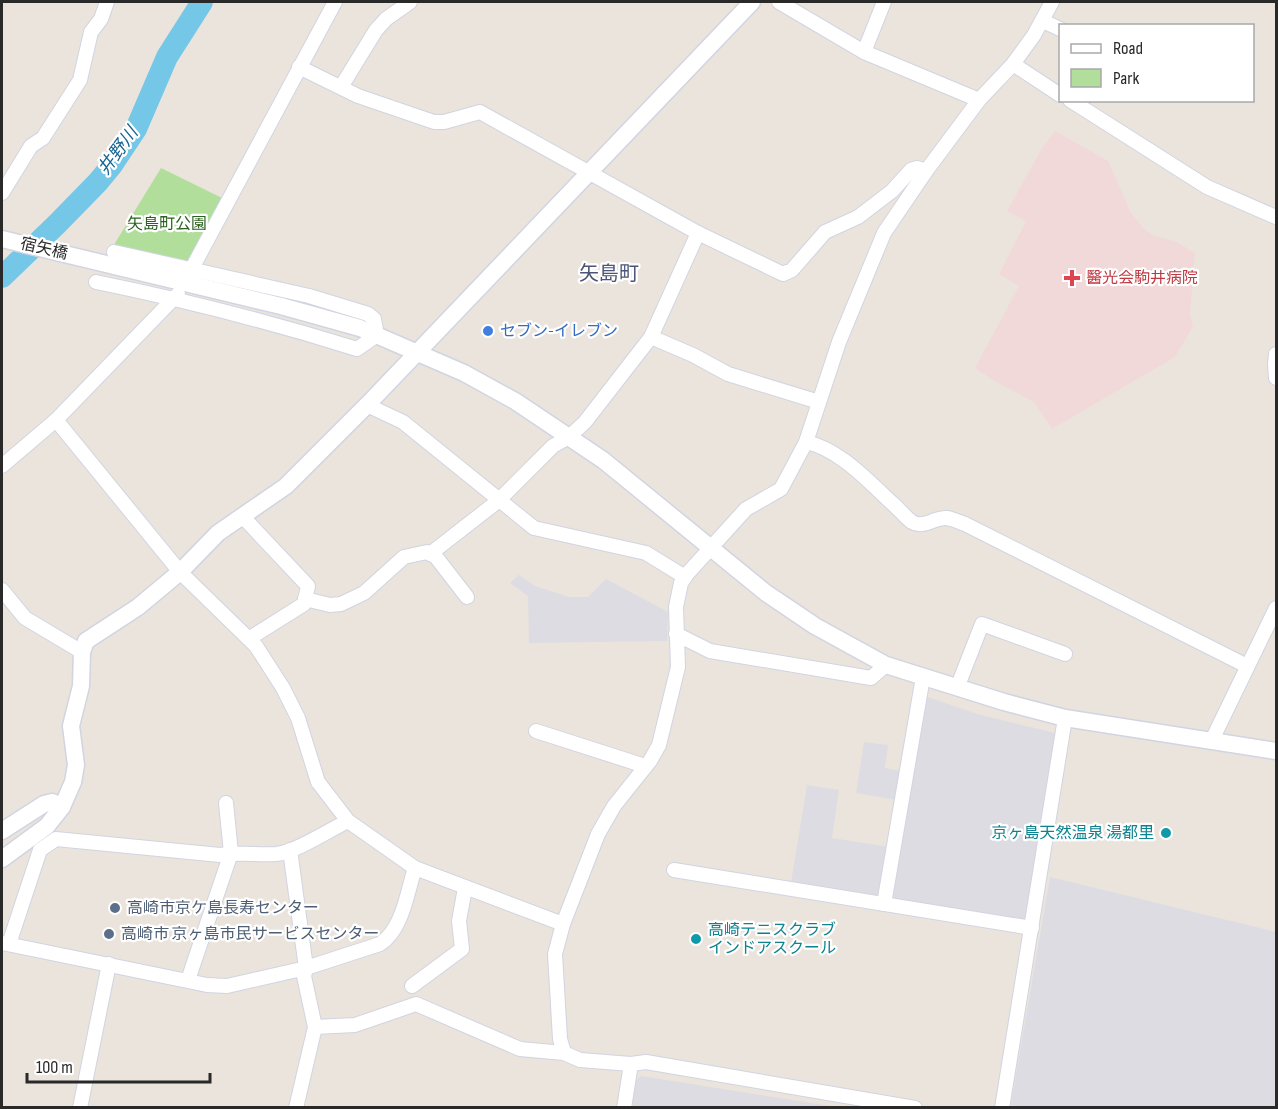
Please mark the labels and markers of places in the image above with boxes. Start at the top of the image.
marker: 醫光会駒井病院 [1063,269,1081,287]
place label: 醫光会駒井病院 [1086,269,1198,288]
place label: セブン-イレブン [500,322,618,341]
marker: セブン-イレブン [481,324,495,338]
place label: 京ヶ島天然温泉 湯都里 [991,824,1154,843]
marker: 京ヶ島天然温泉 湯都里 [1159,826,1173,840]
place label: 高崎市京ケ島長寿センター [127,899,319,918]
marker: 高崎市京ケ島長寿センター [108,901,122,915]
place label: 高崎テニスクラブ インドアスクール [708,921,836,958]
place label: 高崎市 京ヶ島市民サービスセンター [121,925,380,944]
marker: 高崎市 京ヶ島市民サービスセンター [102,927,116,941]
marker: 高崎テニスクラブ インドアスクール [689,932,703,946]

